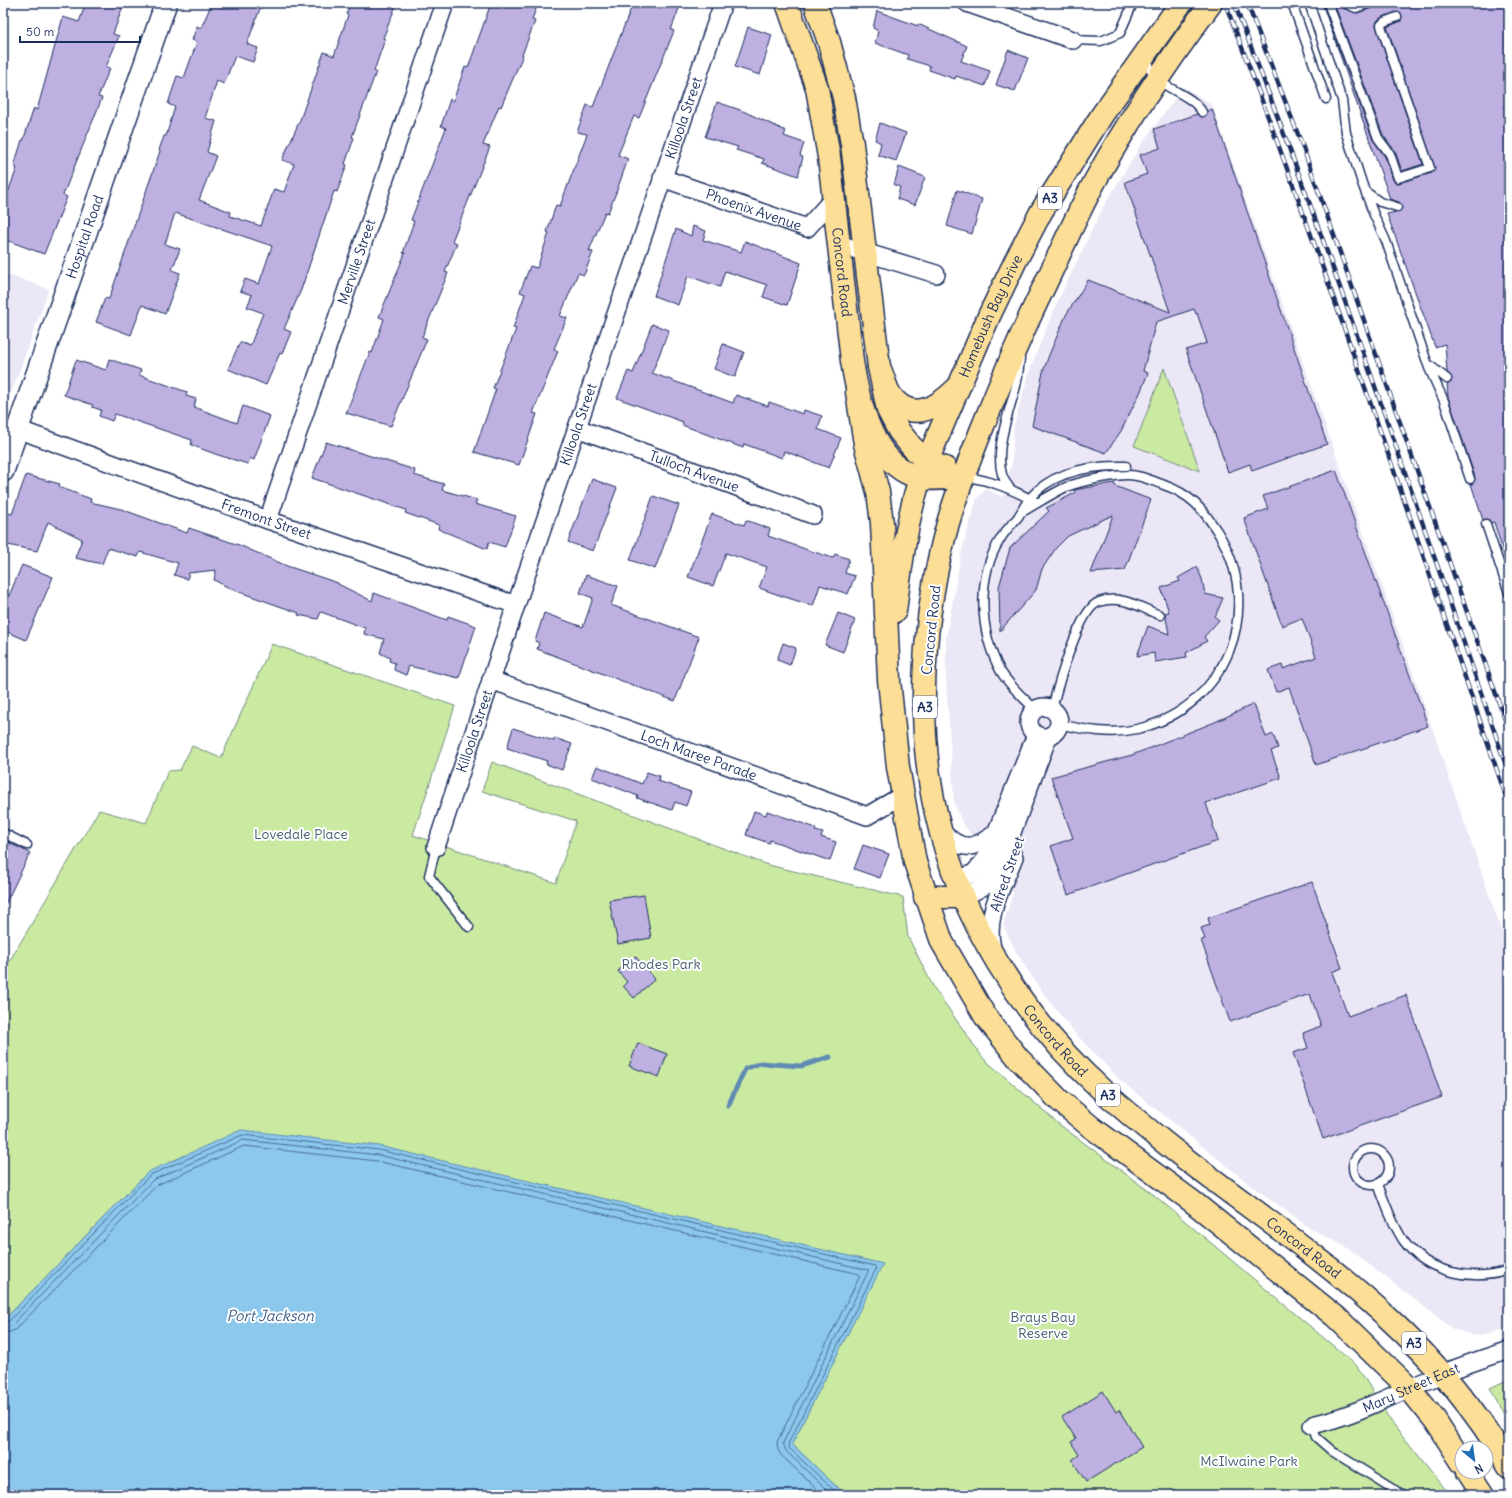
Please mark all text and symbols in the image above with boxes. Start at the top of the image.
scale bar [20,18,140,44]
text: 50 m [26,24,55,39]
street label: Killoola Street [661,74,706,161]
street label: Phoenix Avenue [703,185,804,234]
road number: A3 [1038,187,1062,209]
street label: Hospital Road [62,193,107,281]
street label: Merville Street [333,216,379,307]
street label: Concord Road [828,226,856,318]
street label: Homebush Bay Drive [955,252,1026,380]
street label: Killoola Street [556,381,601,468]
street label: Tulloch Avenue [647,446,742,496]
street label: Fremont Street [219,495,314,543]
street label: Concord Road [917,584,945,676]
street label: Killoola Street [452,687,496,775]
road number: A3 [913,696,937,718]
street label: Loch Maree Parade [638,726,759,784]
park label: Lovedale Place [254,825,348,843]
street label: Alfred Street [986,834,1028,914]
park label: Rhodes Park [621,955,701,973]
street label: Concord Road [1019,1001,1092,1081]
road number: A3 [1096,1084,1120,1106]
street label: Concord Road [1262,1213,1345,1282]
water label: Port Jackson [226,1306,314,1325]
park label: Brays Bay Reserve [1010,1308,1076,1342]
road number: A3 [1402,1332,1426,1354]
street label: Mary Street East [1360,1359,1462,1417]
north arrow [1454,1440,1494,1480]
park label: McIlwaine Park [1200,1452,1298,1470]
text: N [1472,1461,1486,1477]

